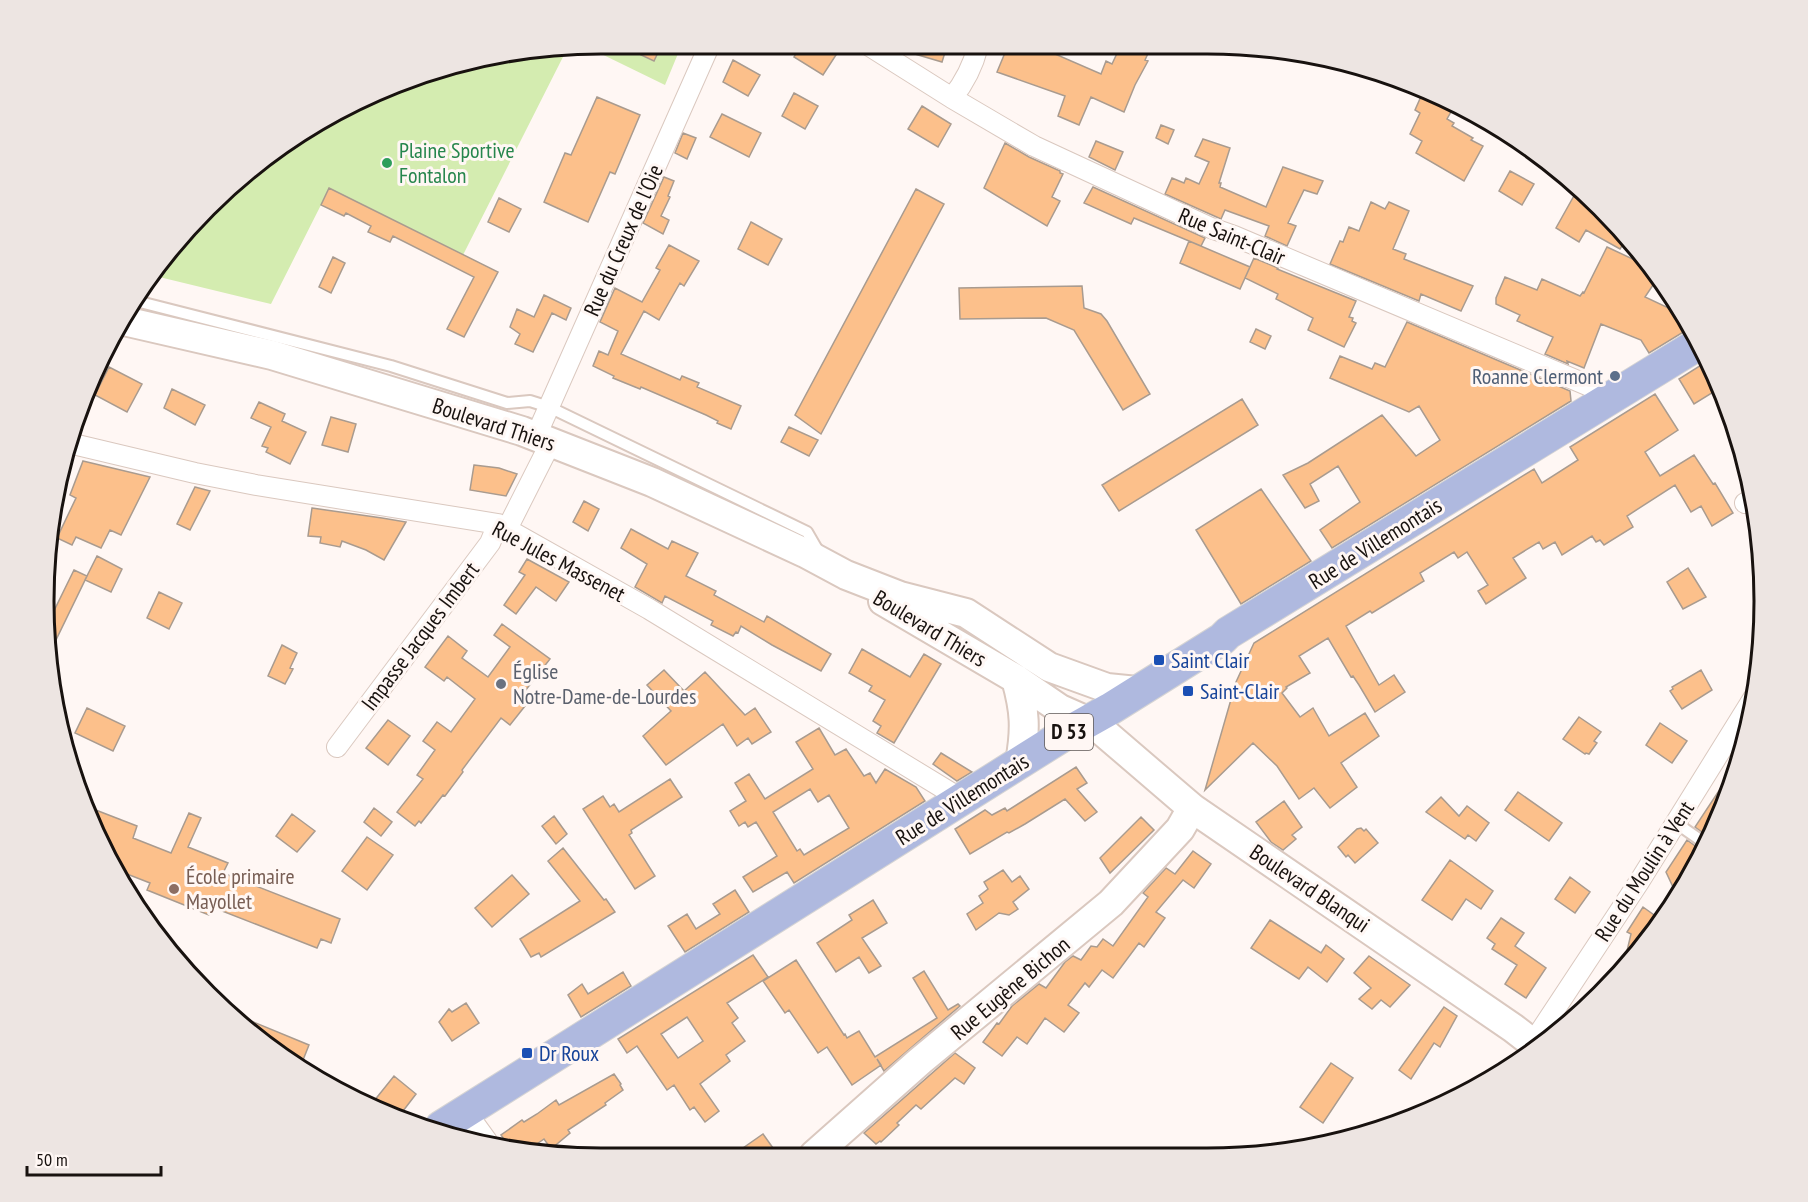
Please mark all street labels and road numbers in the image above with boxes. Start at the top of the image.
street label: Rue du Creux de l'Oie [577,160,669,320]
street label: Rue Saint-Clair [1174,201,1290,271]
street label: Boulevard Thiers [429,391,559,457]
street label: Rue de Villemontais [1303,491,1447,595]
street label: Rue Jules Massenet [488,514,630,608]
street label: Impasse Jacques Imbert [355,556,485,716]
street label: Boulevard Thiers [868,583,992,673]
road number: D 53 [1045,714,1093,750]
street label: Rue de Villemontais [890,747,1034,851]
street label: Rue du Moulin à Vent [1588,796,1700,946]
street label: Boulevard Blanqui [1245,838,1375,938]
street label: Rue Eugène Bichon [945,930,1075,1046]

